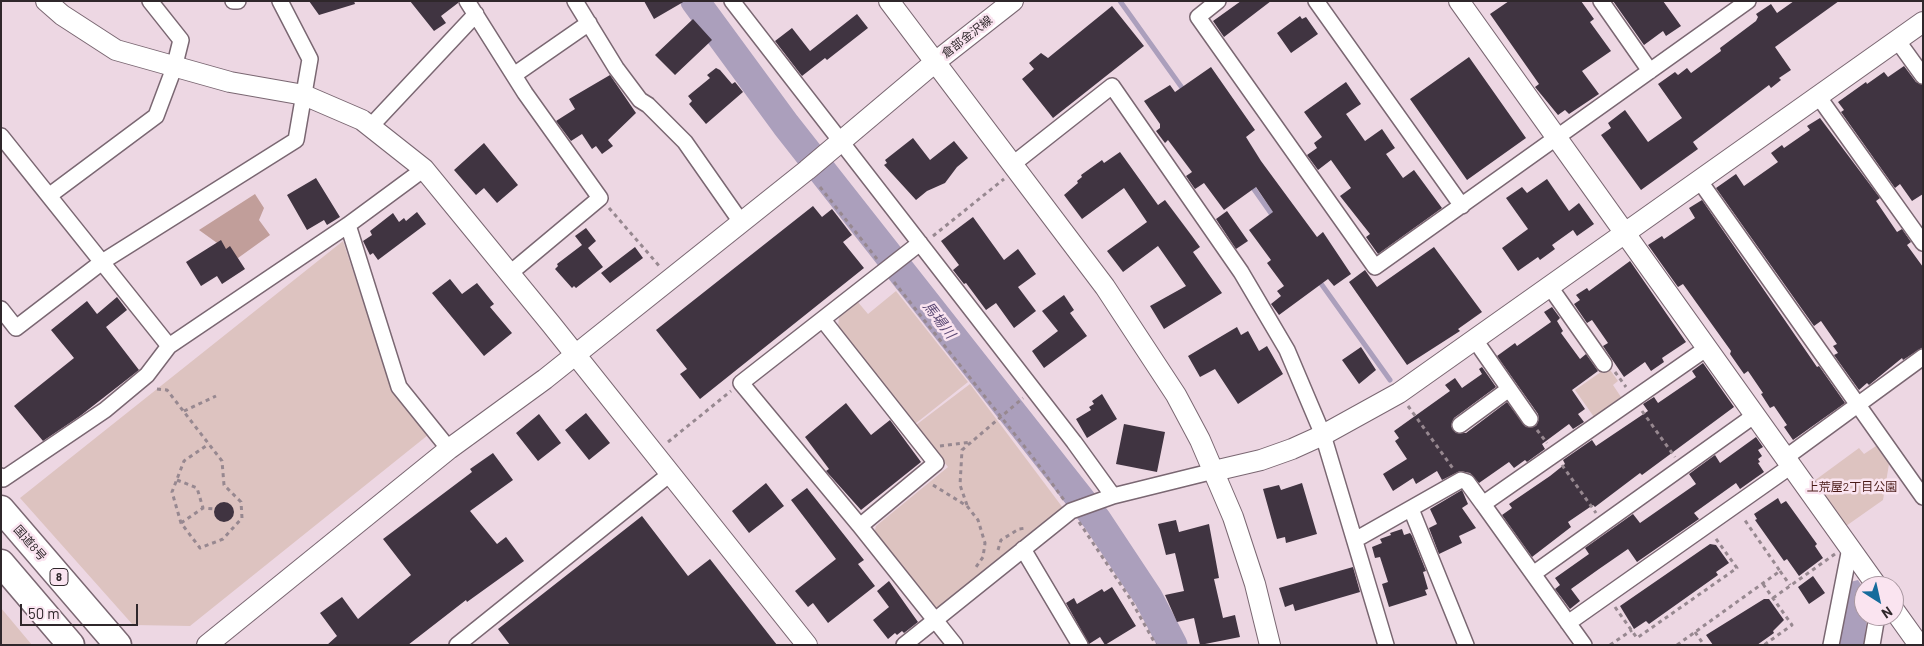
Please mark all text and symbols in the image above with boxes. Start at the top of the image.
street label: 倉部金沢線 [939,13,995,61]
water label: 馬場川 [919,298,959,342]
park label: 上荒屋2丁目公園 [1807,480,1897,494]
street label: 国道8号 [11,522,49,564]
road number: 8 [50,568,68,586]
north arrow [1854,576,1904,626]
scale bar [22,594,140,626]
text: N [1879,603,1896,623]
text: 50 m [28,604,60,622]

